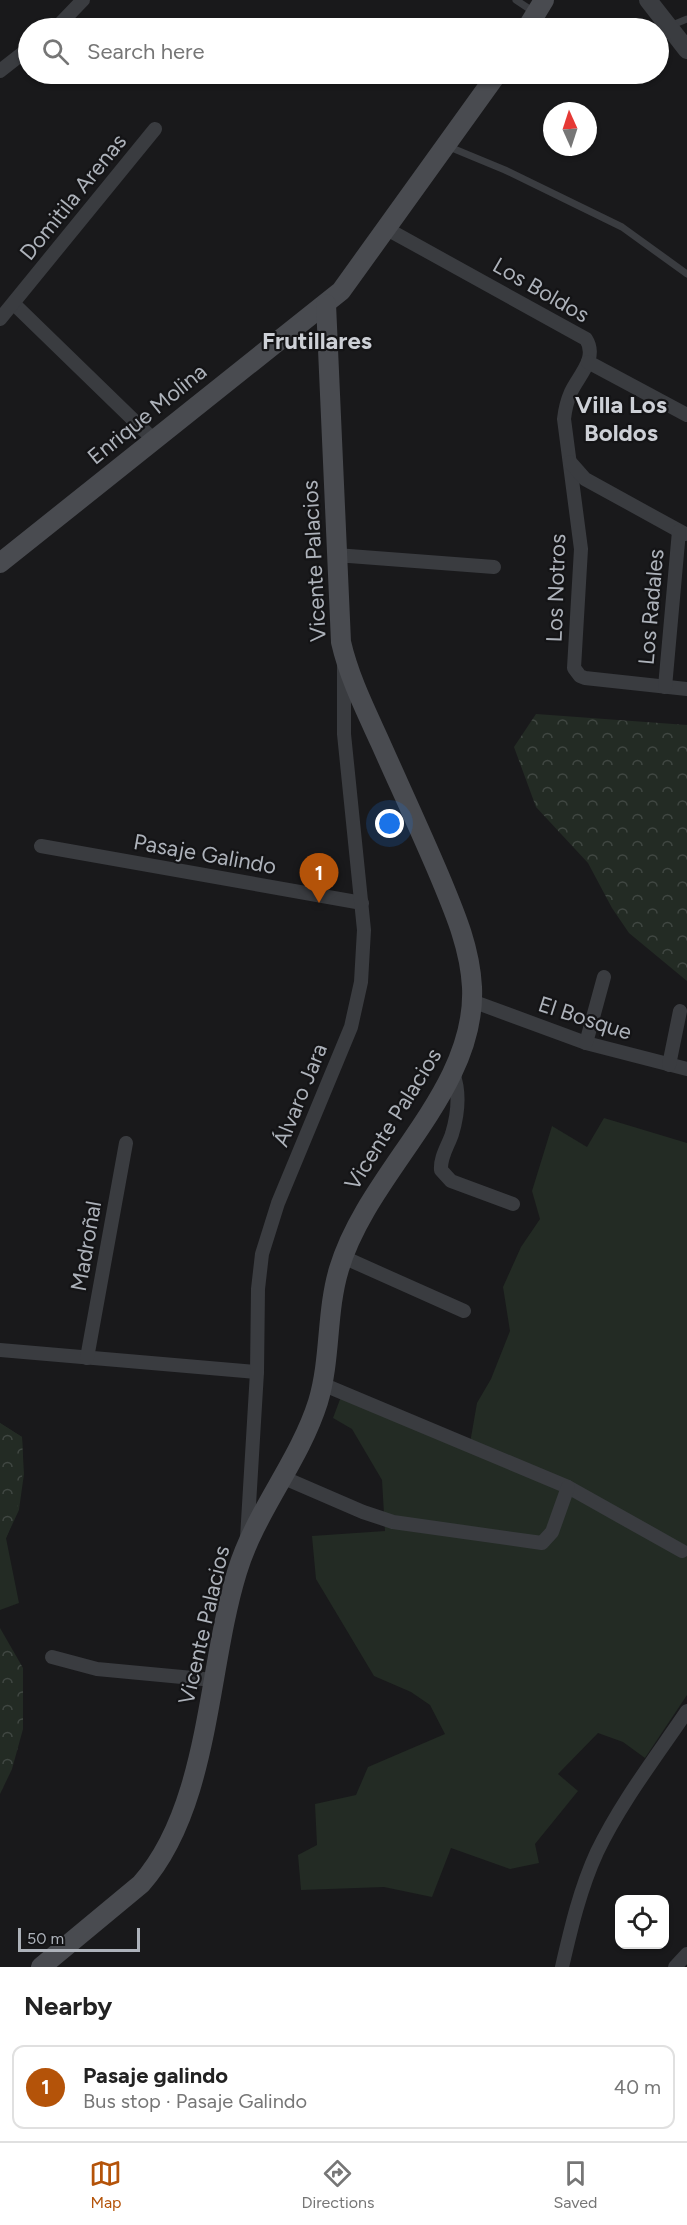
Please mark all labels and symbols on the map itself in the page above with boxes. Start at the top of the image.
north arrow [543,102,597,156]
street label: Domitila Arenas [14,128,132,266]
street label: Los Boldos [488,252,594,328]
district label: Frutillares [262,326,372,355]
street label: Enrique Molina [82,358,212,470]
district label: Villa Los Boldos [575,390,667,447]
street label: Vicente Palacios [296,479,332,643]
street label: Los Notros [541,533,571,643]
street label: Los Radales [632,548,670,666]
your location [375,809,404,838]
street label: Pasaje Galindo [132,828,278,880]
pin: 1 [300,854,338,903]
street label: El Bosque [535,990,635,1046]
street label: Álvaro Jara [267,1039,333,1151]
street label: Vicente Palacios [339,1043,447,1195]
street label: Madroñal [65,1199,107,1293]
street label: Vicente Palacios [173,1543,235,1707]
scale bar [18,1925,140,1952]

